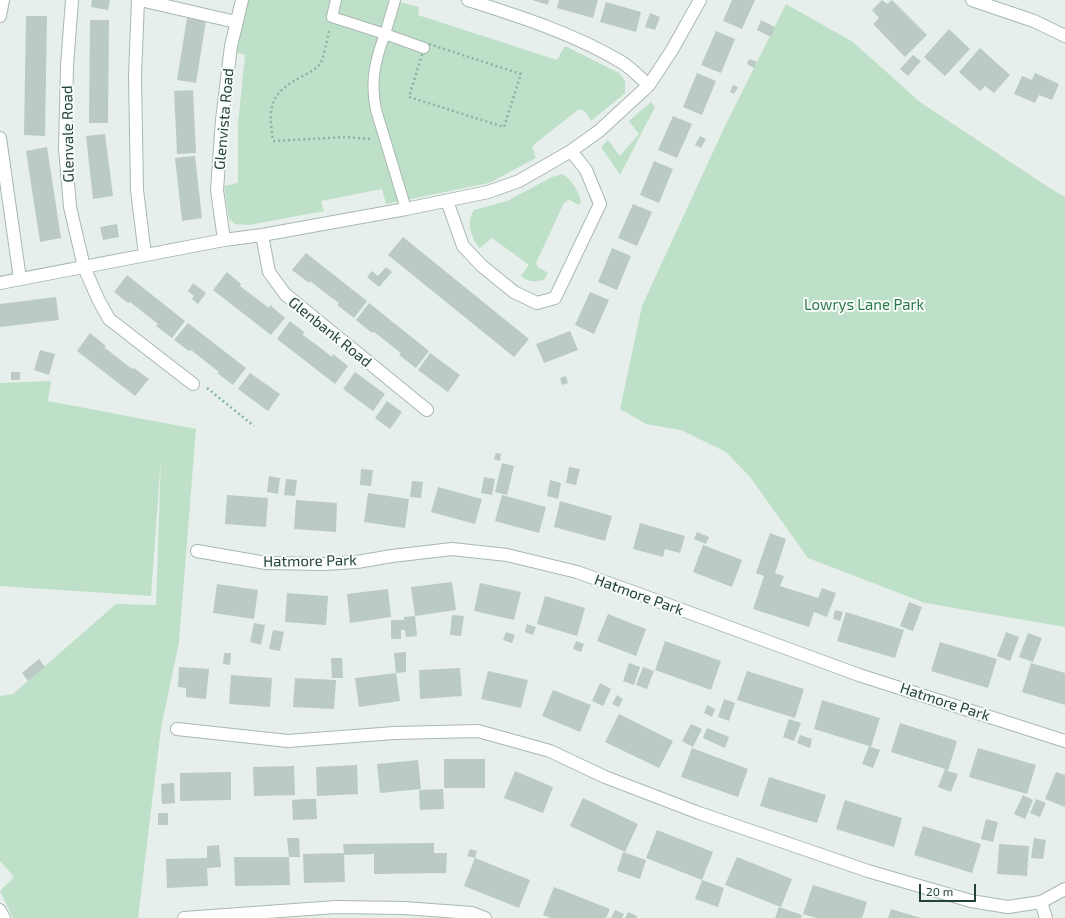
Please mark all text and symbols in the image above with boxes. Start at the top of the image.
street label: Glenvista Road [211,68,237,170]
street label: Glenvale Road [58,85,78,183]
street label: Glenbank Road [285,293,375,371]
park label: Lowrys Lane Park [804,296,924,314]
street label: Hatmore Park [263,551,357,571]
street label: Hatmore Park [592,571,686,619]
street label: Hatmore Park [898,679,992,725]
scale bar [921,876,978,902]
text: 20 m [926,884,953,898]

